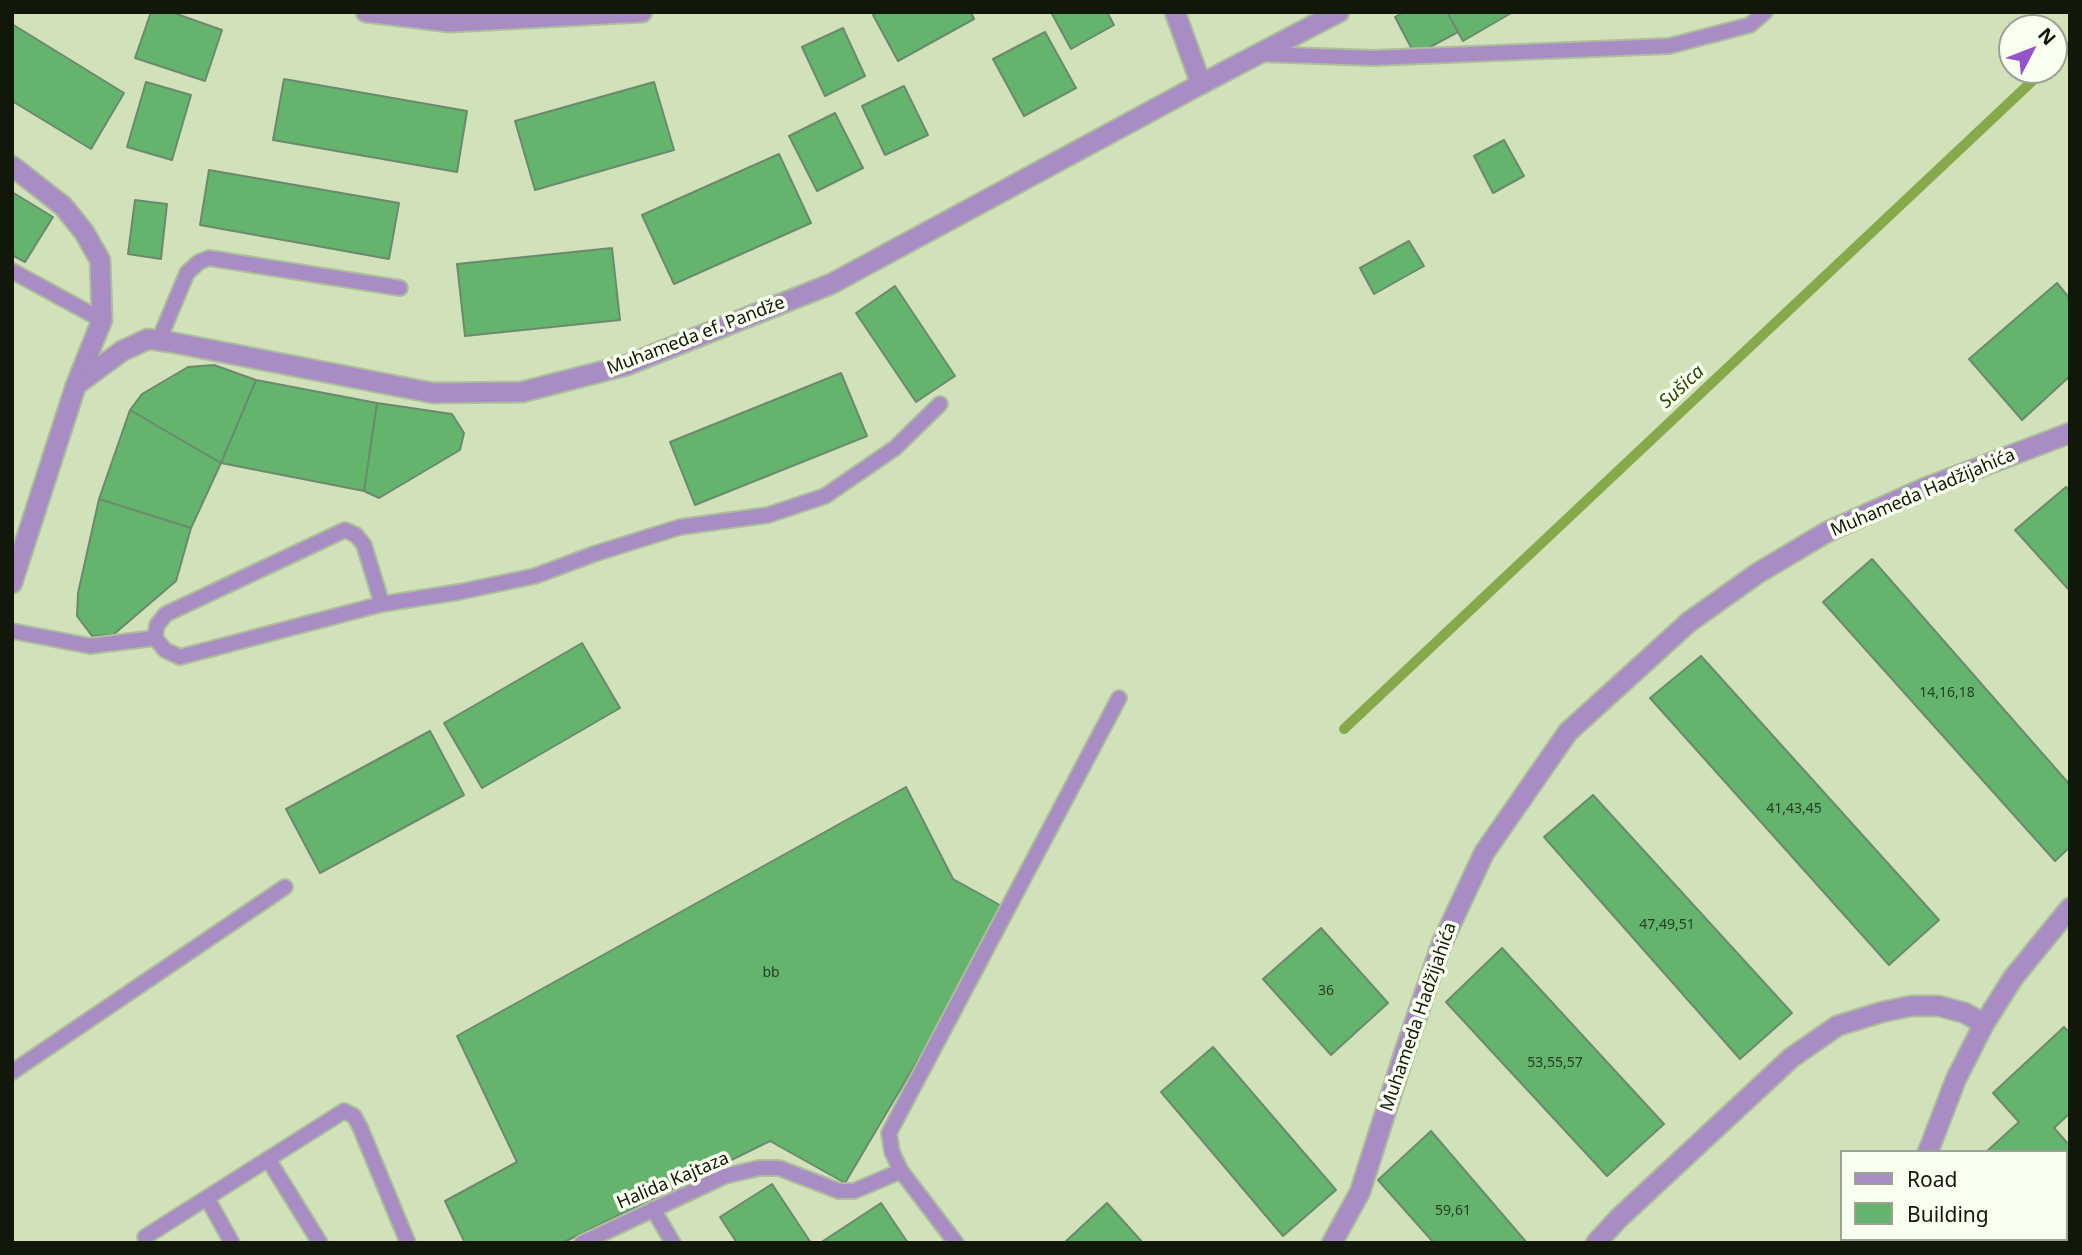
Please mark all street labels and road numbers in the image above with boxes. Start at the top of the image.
street label: Muhameda ef. Pandže [604,292,788,380]
street label: Muhameda Hadžijahića [1827,444,2019,542]
street label: Muhameda Hadžijahića [1376,920,1462,1114]
street label: Halida Kajtaza [614,1148,732,1214]

